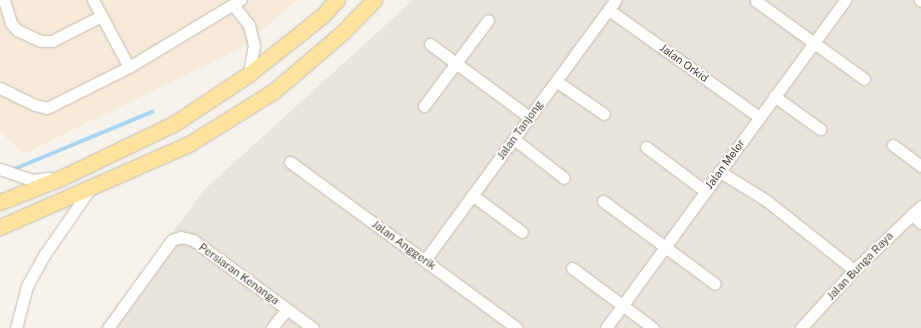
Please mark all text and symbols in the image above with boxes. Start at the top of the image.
street label: Jalan Orkid [657,41,711,85]
street label: Jalan Tanjong [494,98,546,162]
street label: Jalan Melor [703,137,747,191]
street label: Jalan Anggerik [369,217,439,273]
street label: Jalan Bunga Raya [824,229,896,303]
street label: Persiaran Kenanga [196,240,282,308]

